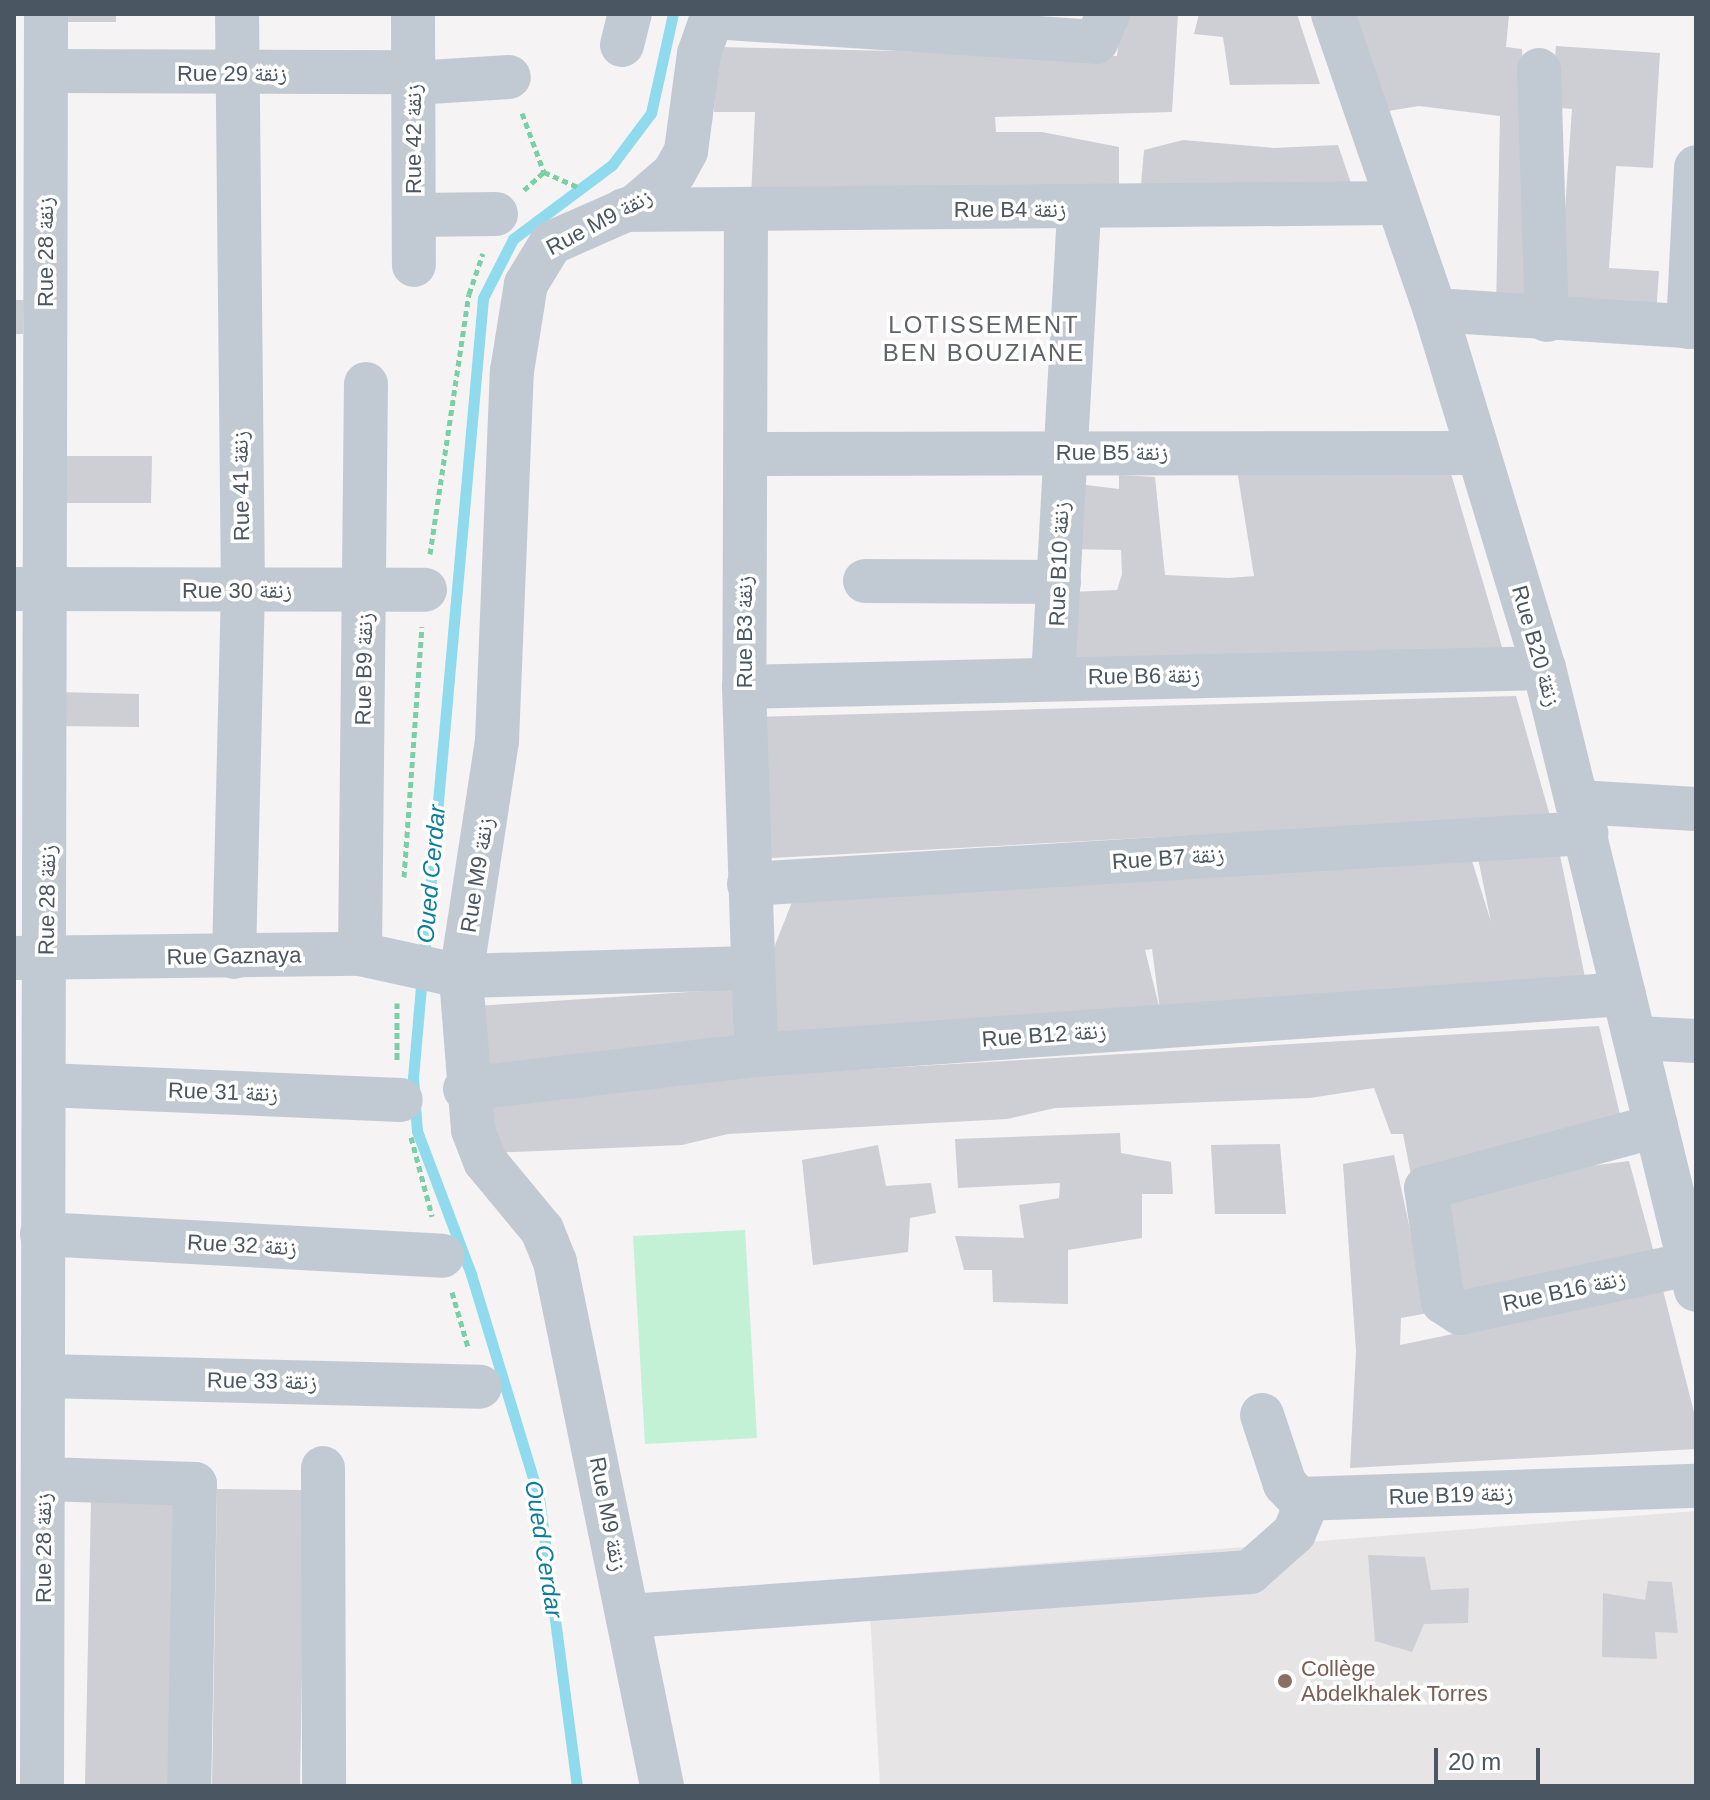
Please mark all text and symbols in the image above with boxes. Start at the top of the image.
street label: Rue 29 زنقة [177,61,287,87]
street label: Rue 42 زنقة [401,84,427,194]
street label: Rue M9 زنقة [542,183,656,261]
street label: Rue 28 زنقة [33,197,59,307]
street label: Rue B4 زنقة [954,197,1066,223]
district label: LOTISSEMENT BEN BOUZIANE [883,311,1085,367]
street label: Rue 41 زنقة [227,431,255,541]
street label: Rue B5 زنقة [1056,440,1168,466]
street label: Rue B10 زنقة [1044,501,1074,627]
street label: Rue B3 زنقة [732,576,758,688]
street label: Rue 30 زنقة [182,578,292,604]
street label: Rue B20 زنقة [1506,582,1566,710]
street label: Rue B9 زنقة [350,613,378,725]
street label: Rue B6 زنقة [1088,662,1200,690]
water label: Oued Cerdar [411,804,451,944]
street label: Rue M9 زنقة [455,816,499,934]
street label: Rue B7 زنقة [1111,841,1225,875]
street label: Rue 28 زنقة [33,845,61,955]
street label: Rue Gaznaya [167,942,301,970]
street label: Rue B12 زنقة [981,1017,1107,1053]
street label: Rue 31 زنقة [168,1077,278,1107]
street label: Rue 32 زنقة [186,1229,298,1261]
street label: Rue B16 زنقة [1500,1265,1628,1317]
street label: Rue 33 زنقة [207,1367,317,1395]
street label: Rue M9 زنقة [584,1454,632,1574]
water label: Oued Cerdar [519,1478,569,1620]
street label: Rue B19 زنقة [1388,1480,1514,1510]
street label: Rue 28 زنقة [31,1493,57,1603]
place label: Collège Abdelkhalek Torres [1301,1655,1488,1706]
marker: Collège Abdelkhalek Torres [1276,1672,1294,1690]
scale bar [1438,1732,1544,1782]
text: 20 m [1448,1748,1501,1775]

